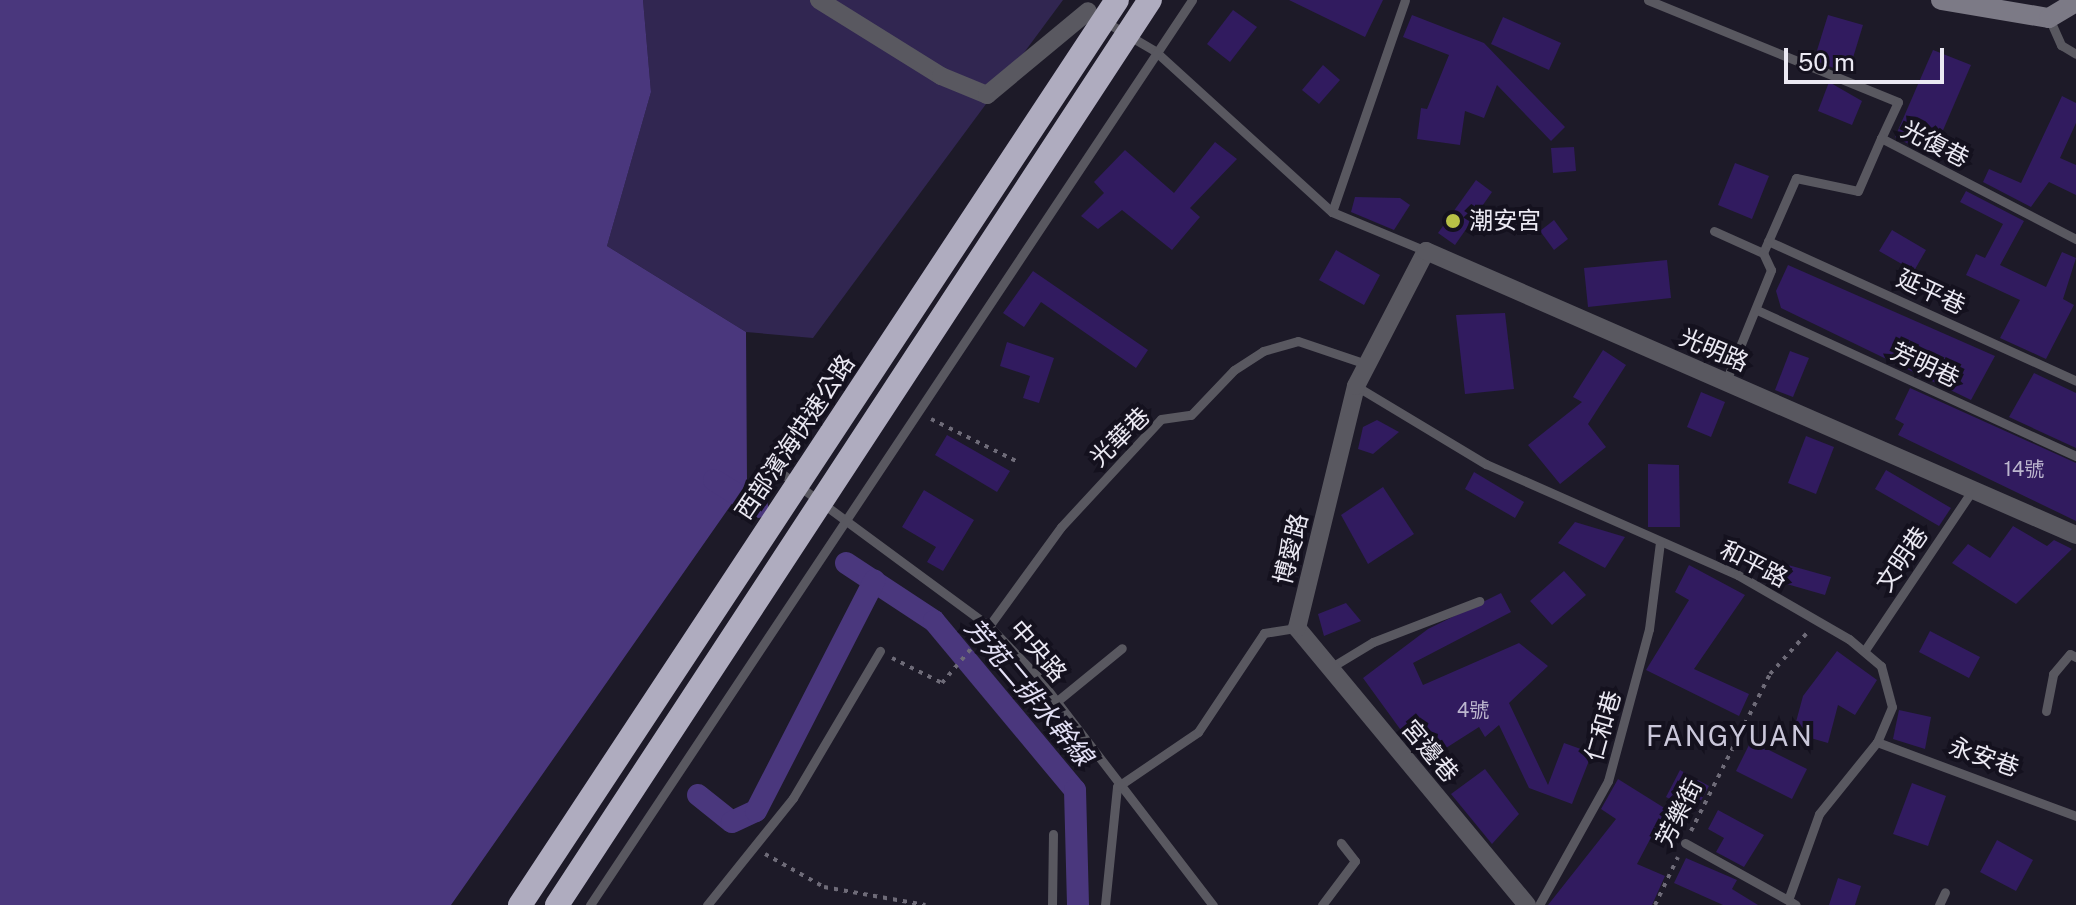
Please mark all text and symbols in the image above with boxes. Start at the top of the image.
scale bar [1788,32,1948,82]
text: 50 m [1798,48,1855,76]
street label: 光復巷 [1896,115,1974,173]
place label: 潮安宮 [1469,207,1541,235]
marker: 潮安宮 [1444,212,1462,230]
street label: 延平巷 [1892,264,1970,320]
street label: 光明路 [1675,323,1753,377]
street label: 芳明巷 [1886,337,1964,393]
street label: 西部濱海快速公路 [729,349,861,525]
street label: 光華巷 [1084,402,1156,472]
house number: 14號 [2004,457,2044,481]
street label: 博愛路 [1268,511,1314,587]
street label: 文明巷 [1870,521,1934,597]
street label: 和平路 [1715,535,1793,593]
water label: 芳苑二排水幹線 [959,612,1099,772]
street label: 中央路 [1004,614,1072,688]
street label: 仁和巷 [1579,687,1627,765]
house number: 4號 [1457,698,1489,722]
street label: 宮邊巷 [1396,714,1464,788]
district label: FANGYUAN [1646,719,1814,753]
street label: 永安巷 [1945,732,2023,782]
street label: 芳樂街 [1650,774,1708,852]

